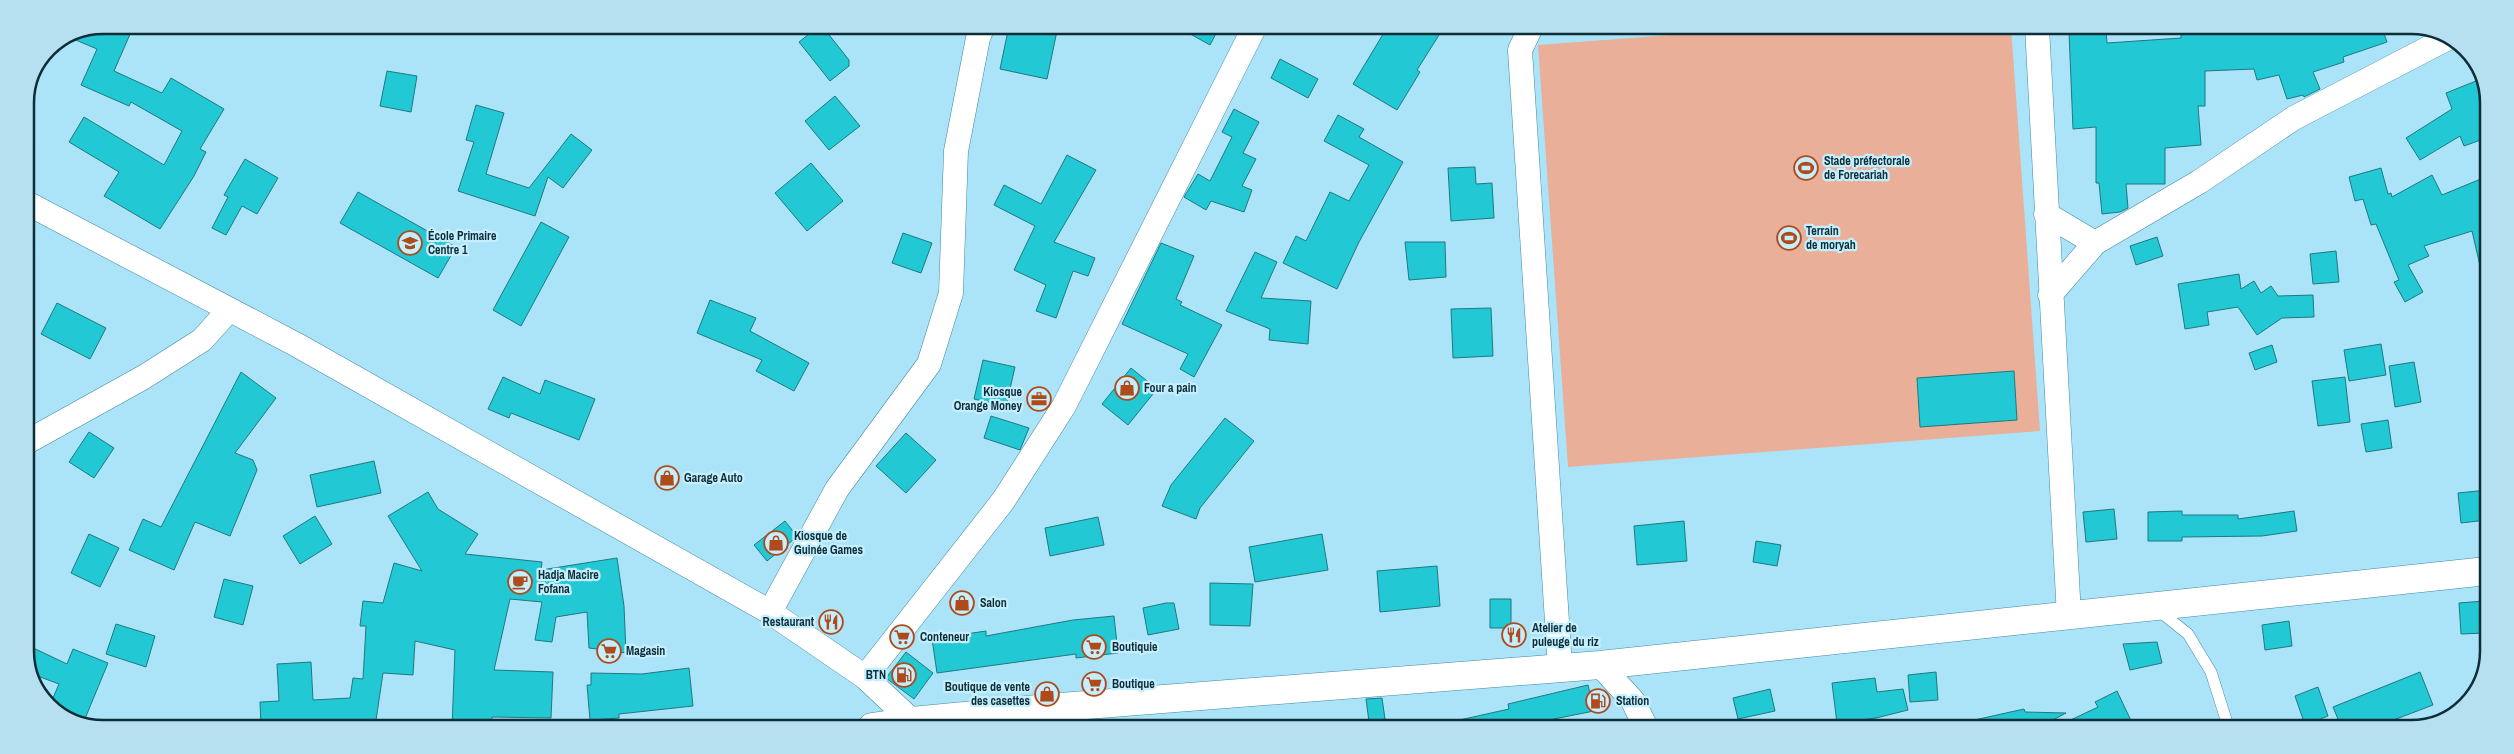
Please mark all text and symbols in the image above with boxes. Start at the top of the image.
place label: Stade préfectorale de Forecariah [1824,153,1910,183]
sports icon: Stade préfectorale de Forecariah [1793,155,1819,181]
place label: Terrain de moryah [1806,223,1856,253]
sports icon: Terrain de moryah [1776,225,1802,251]
place label: École Primaire Centre 1 [428,228,497,258]
school or university icon: École Primaire Centre 1 [397,230,423,256]
shop icon: Four a pain [1114,375,1140,401]
place label: Four a pain [1144,380,1197,396]
place label: Kiosque Orange Money [954,384,1023,414]
office icon: Kiosque Orange Money [1026,386,1052,412]
shop icon: Garage Auto [654,465,680,491]
place label: Garage Auto [684,470,743,486]
place label: Kiosque de Guinée Games [794,528,863,558]
shop icon: Kiosque de Guinée Games [763,530,789,556]
place label: Hadja Macire Fofana [538,567,599,597]
cafe icon: Hadja Macire Fofana [507,569,533,595]
shop icon: Salon [949,590,975,616]
place label: Salon [980,595,1007,611]
restaurant icon: Restaurant [818,609,844,635]
place label: Restaurant [763,614,815,630]
place label: Atelier de puleuge du riz [1532,620,1599,650]
restaurant icon: Atelier de puleuge du riz [1501,622,1527,648]
supermarket icon: Conteneur [889,624,915,650]
place label: Conteneur [920,629,969,645]
supermarket icon: Boutiquie [1081,634,1107,660]
supermarket icon: Magasin [596,638,622,664]
place label: Boutiquie [1112,639,1158,655]
place label: Magasin [626,643,665,659]
fuel station icon: BTN [891,662,917,688]
place label: BTN [866,667,886,683]
supermarket icon: Boutique [1081,671,1107,697]
place label: Boutique [1112,676,1155,692]
place label: Boutique de vente des casettes [945,679,1031,709]
shop icon: Boutique de vente des casettes [1034,681,1060,707]
fuel station icon: Station [1585,688,1611,714]
place label: Station [1616,693,1649,709]

